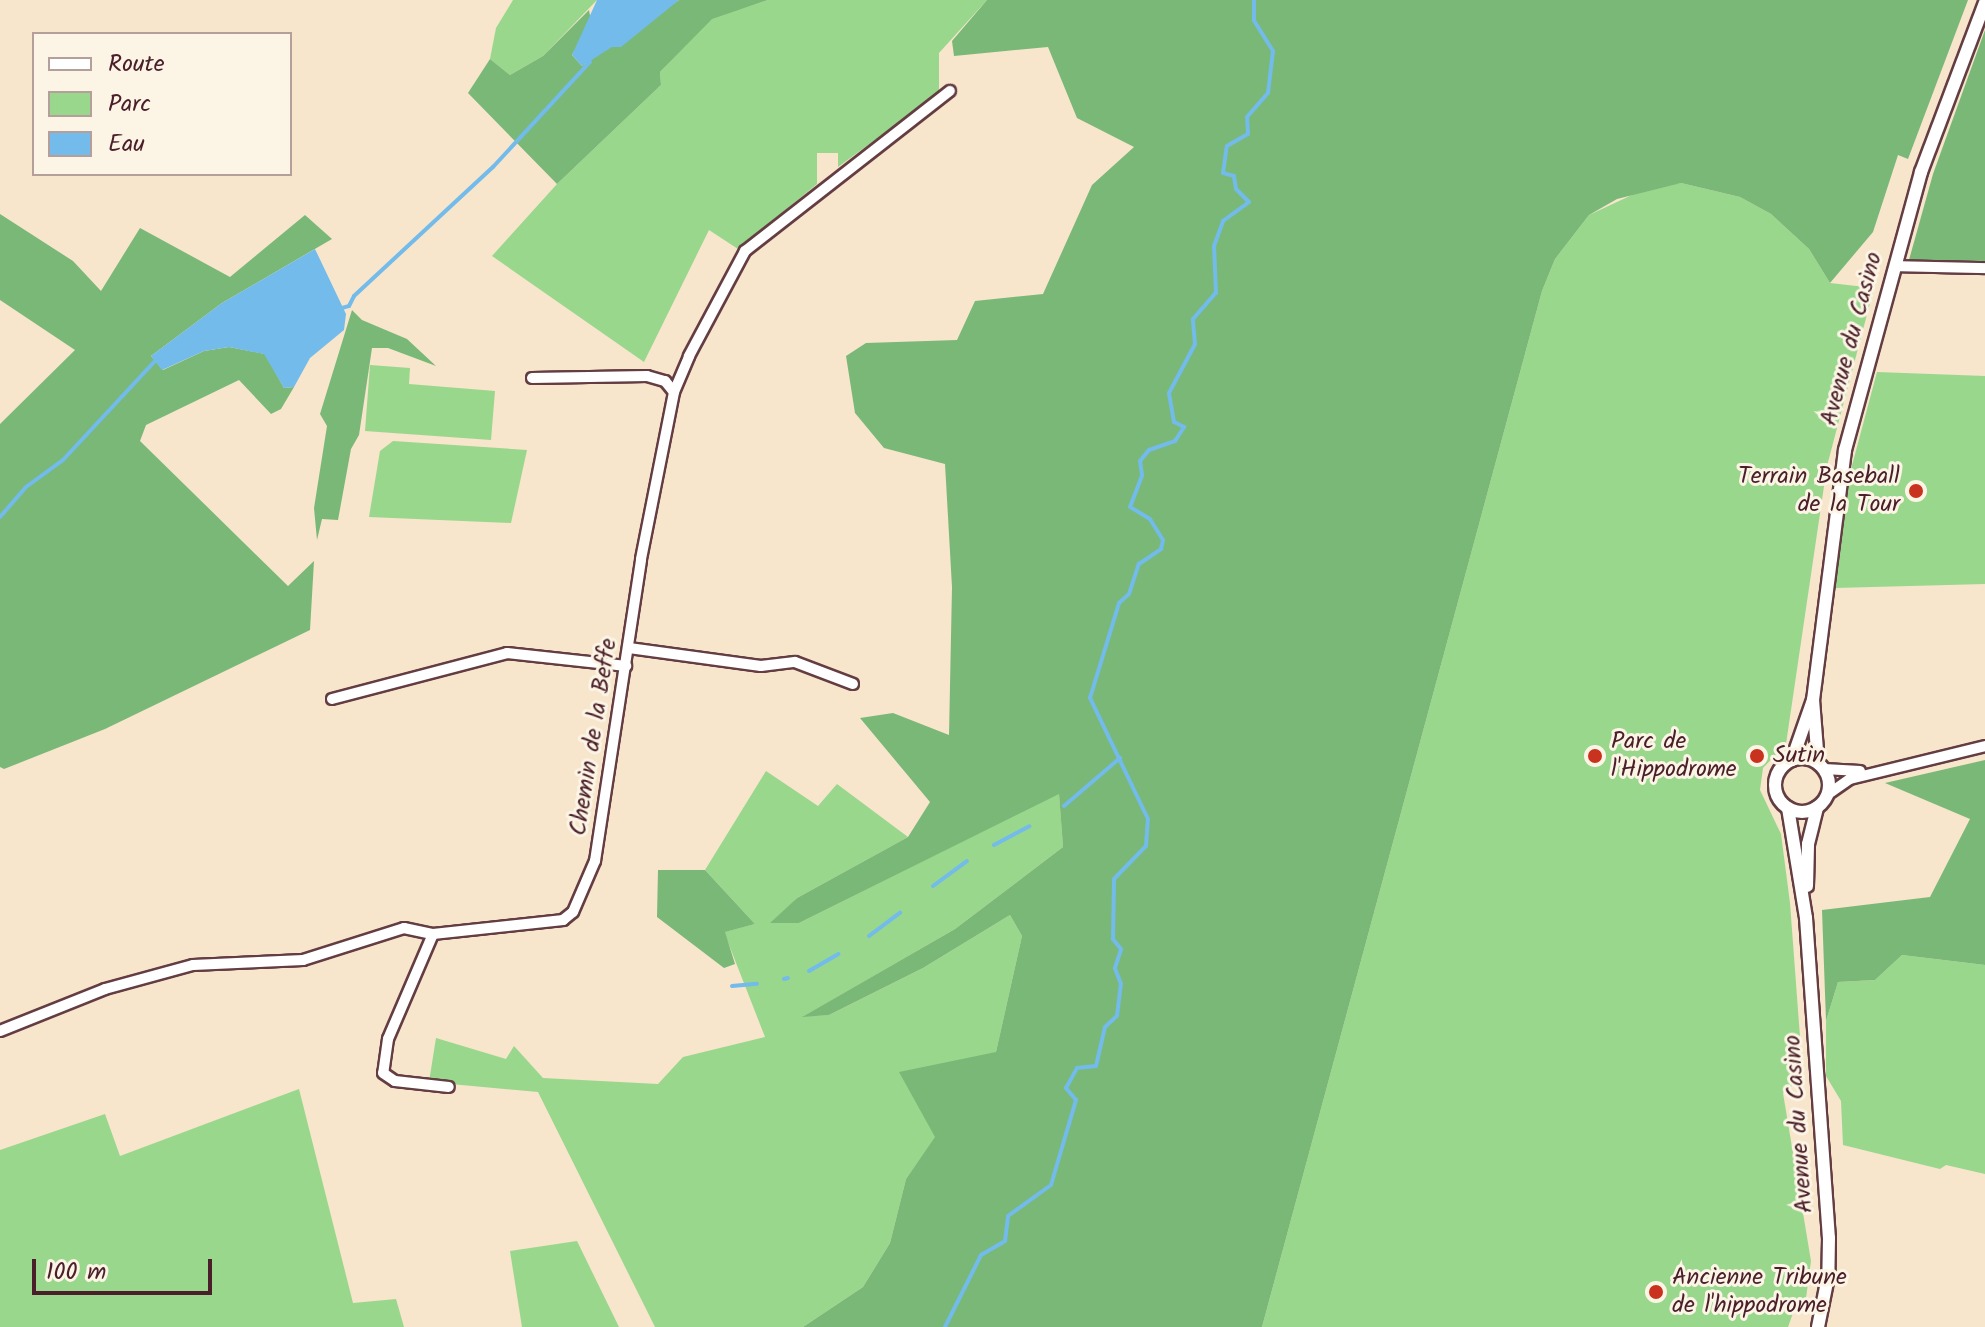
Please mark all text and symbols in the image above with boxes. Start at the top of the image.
legend [32,32,292,176]
text: Route [108,45,165,84]
text: Parc [108,85,151,124]
text: Eau [108,125,145,164]
street label: Avenue du Casino [1815,249,1889,429]
place label: Terrain Baseball de la Tour [1738,463,1900,519]
marker: Terrain Baseball de la Tour [1907,482,1925,500]
street label: Chemin de la Beffe [564,636,624,838]
place label: Parc de l'Hippodrome [1611,728,1737,784]
place label: Sutin [1773,742,1825,770]
marker: Parc de l'Hippodrome [1586,747,1604,765]
marker: Sutin [1748,747,1766,765]
street label: Avenue du Casino [1778,1034,1820,1214]
scale bar [36,1243,216,1293]
text: 100 m [46,1253,106,1292]
place label: Ancienne Tribune de l'hippodrome [1672,1264,1847,1320]
marker: Ancienne Tribune de l'hippodrome [1647,1283,1665,1301]

